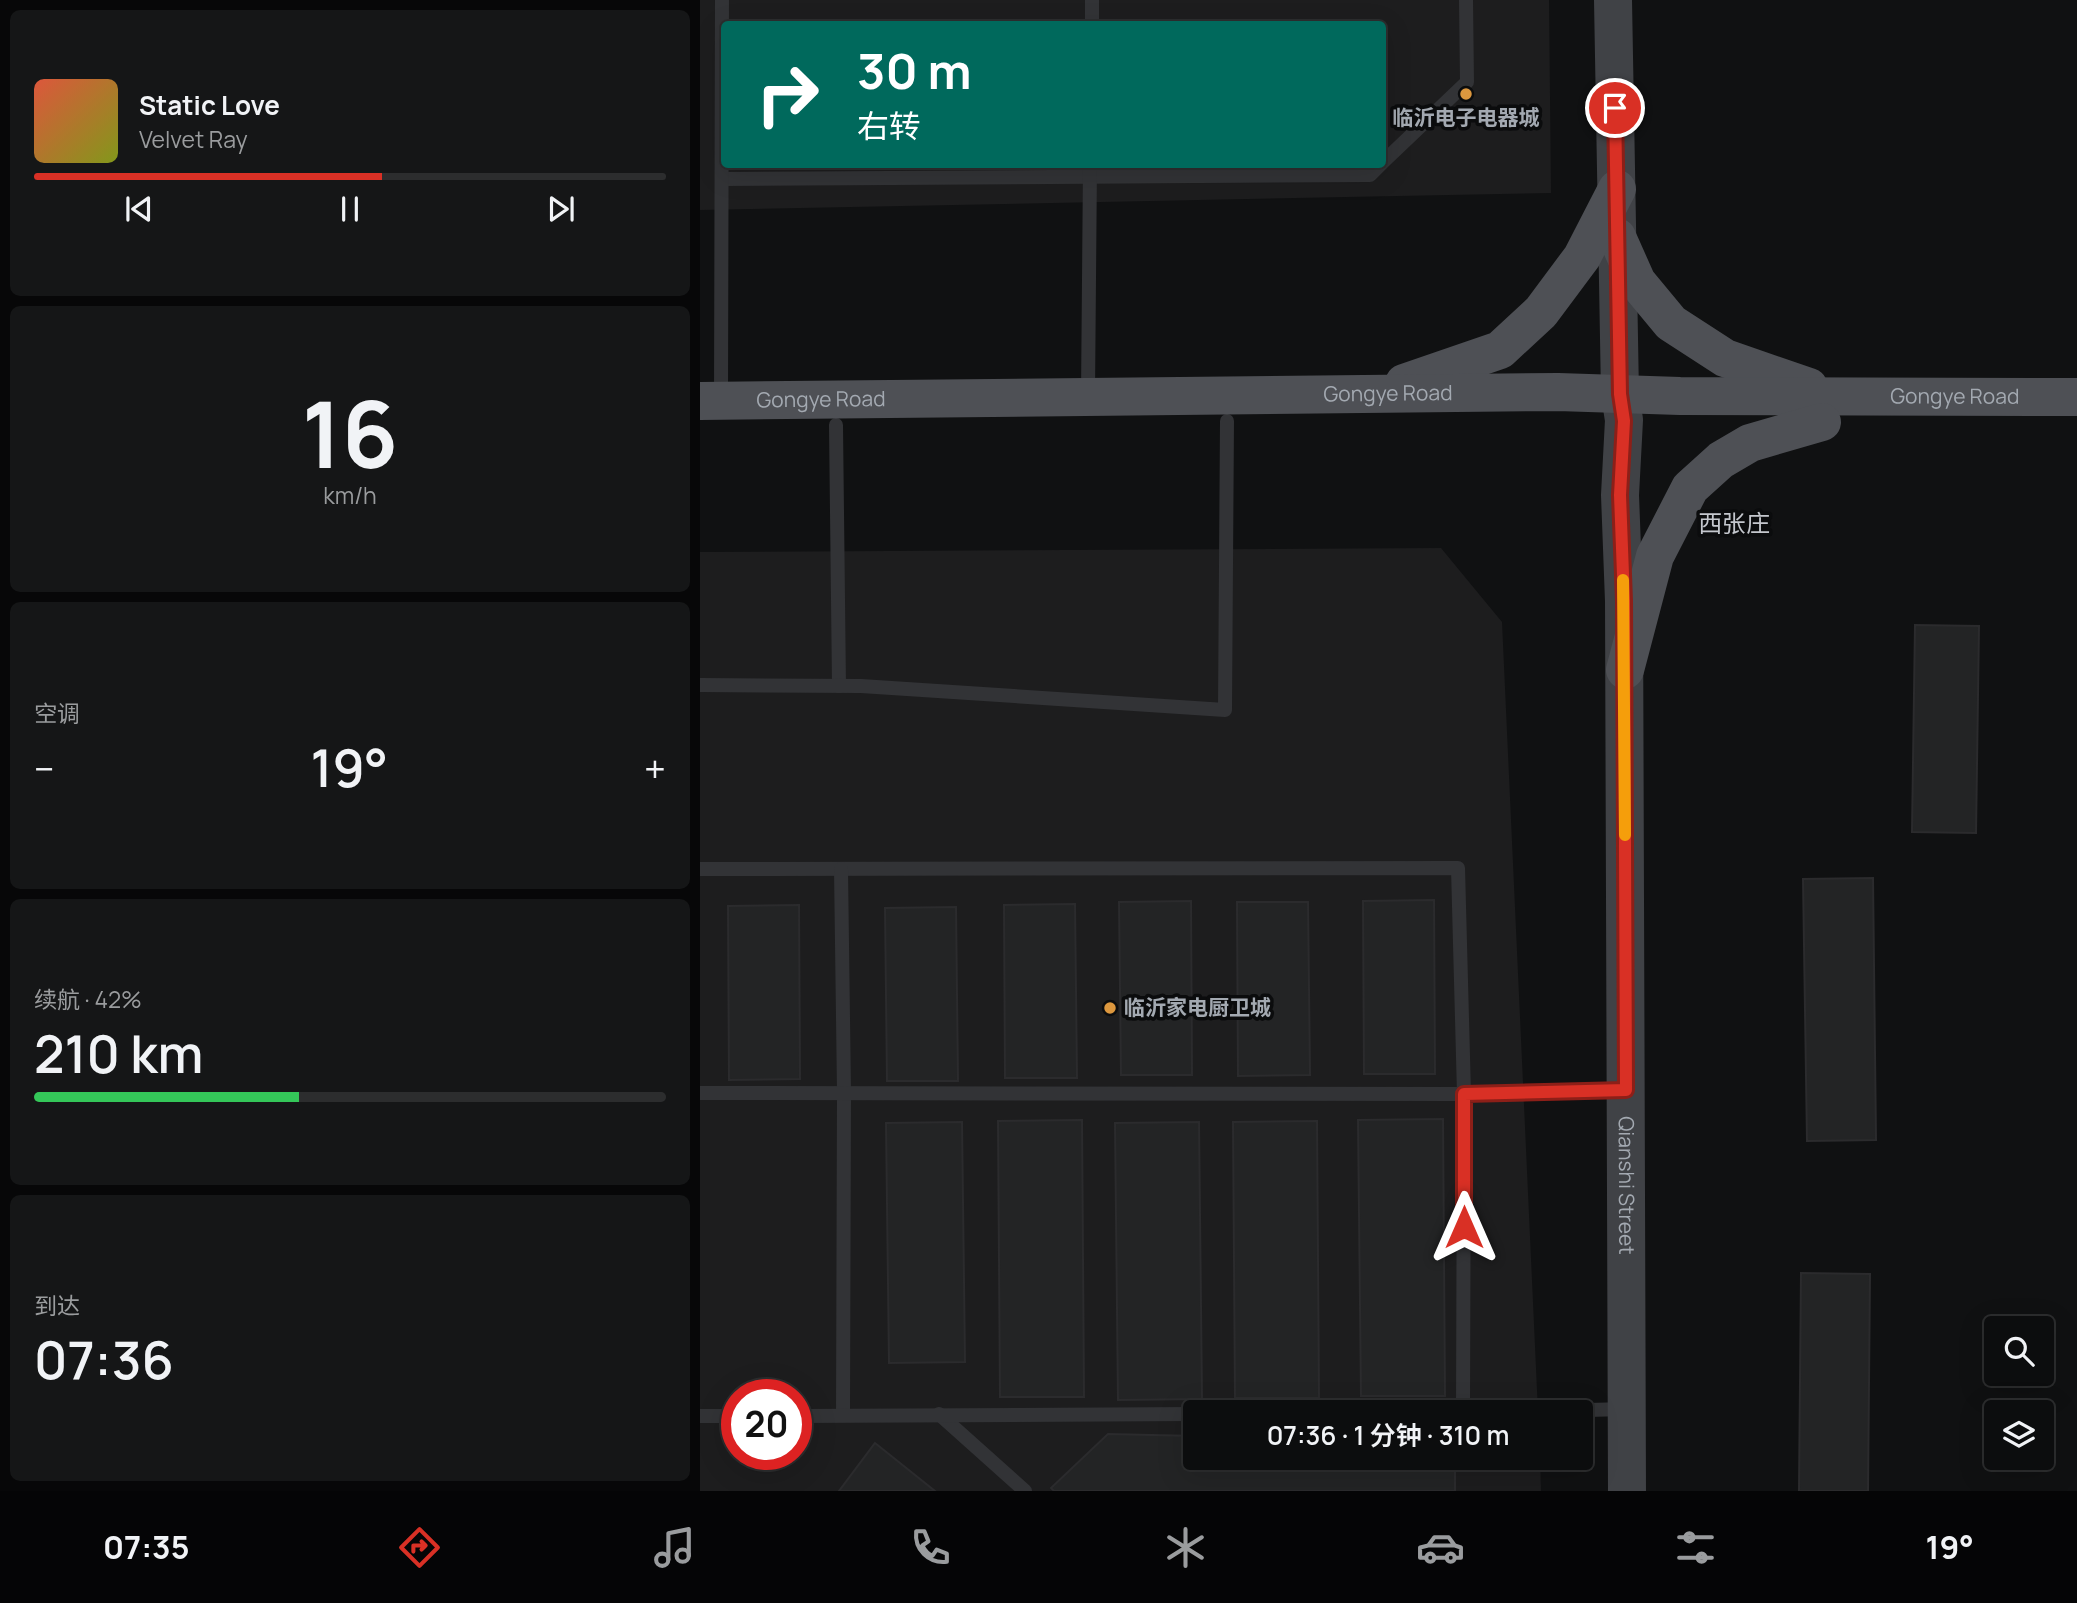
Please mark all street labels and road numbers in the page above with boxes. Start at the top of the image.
street label: Gongye Road [1323,378,1453,407]
street label: Gongye Road [1890,382,2019,410]
street label: Gongye Road [756,384,886,413]
street label: Qianshi Street [1613,1116,1641,1255]

